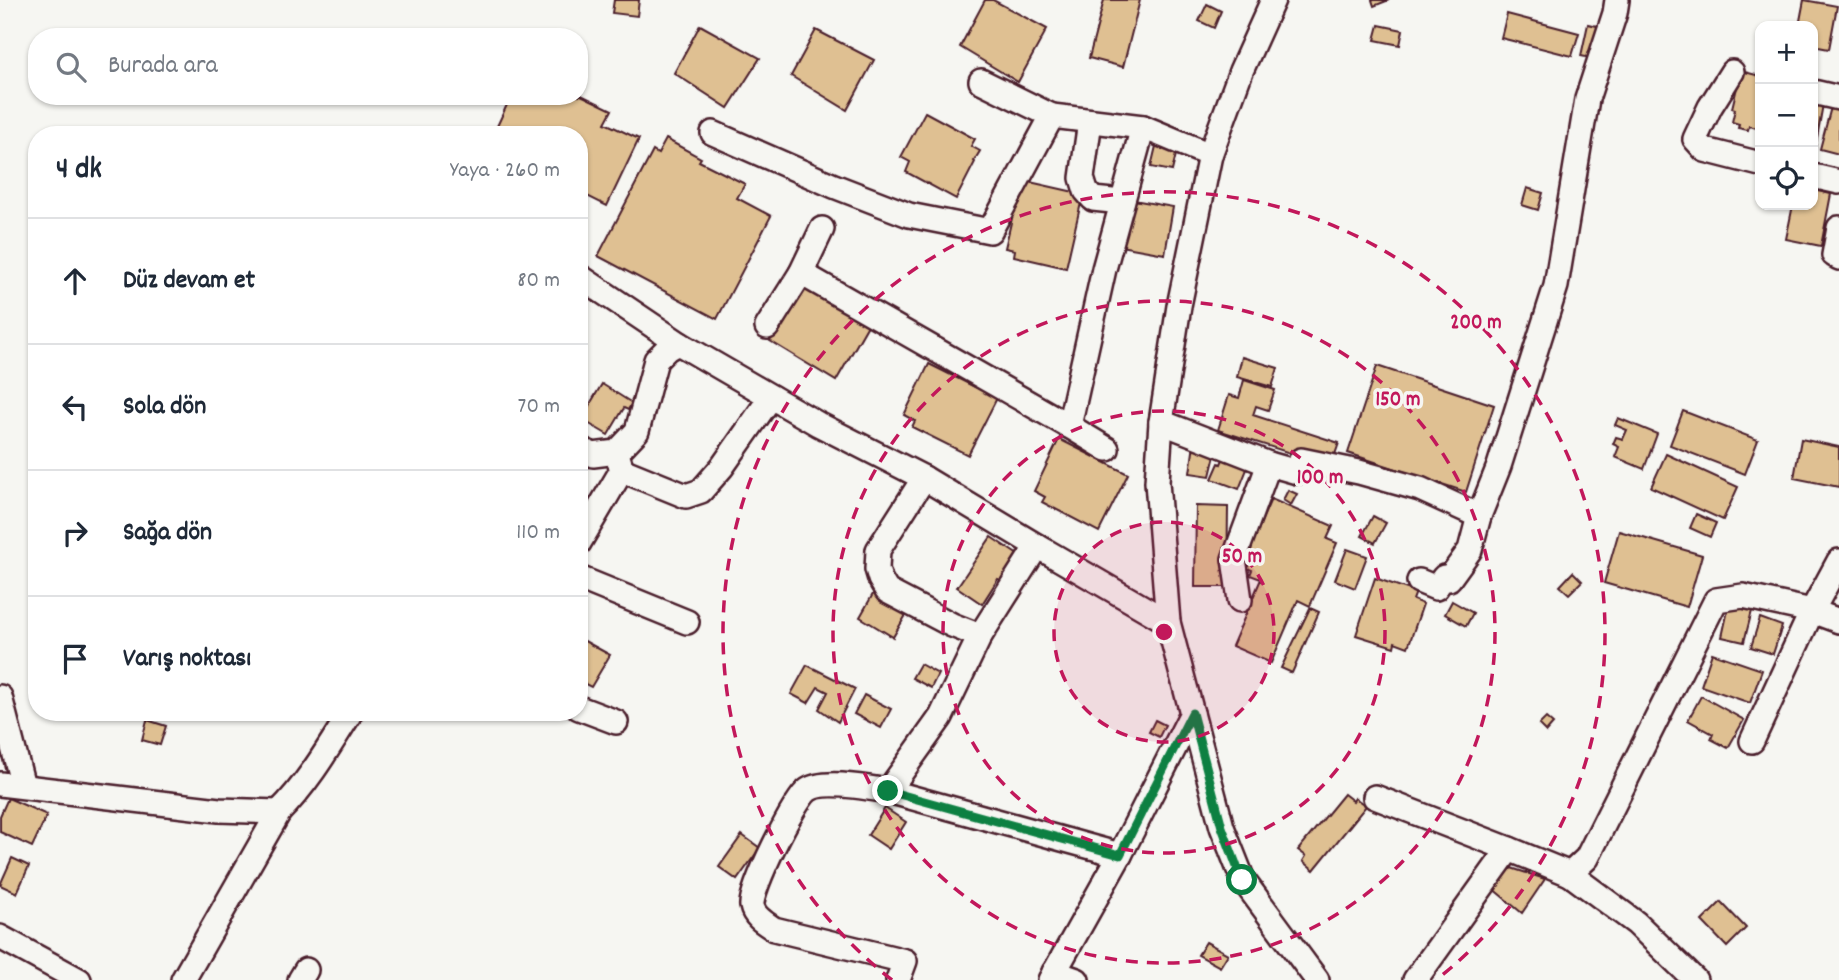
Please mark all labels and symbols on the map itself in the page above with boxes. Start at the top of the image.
text: 200 m [1450,309,1502,339]
text: 150 m [1375,386,1421,416]
text: 100 m [1297,464,1343,494]
text: 50 m [1222,543,1262,573]
centre of rings [1152,620,1176,644]
route end [872,775,903,806]
route start [1226,864,1257,895]

